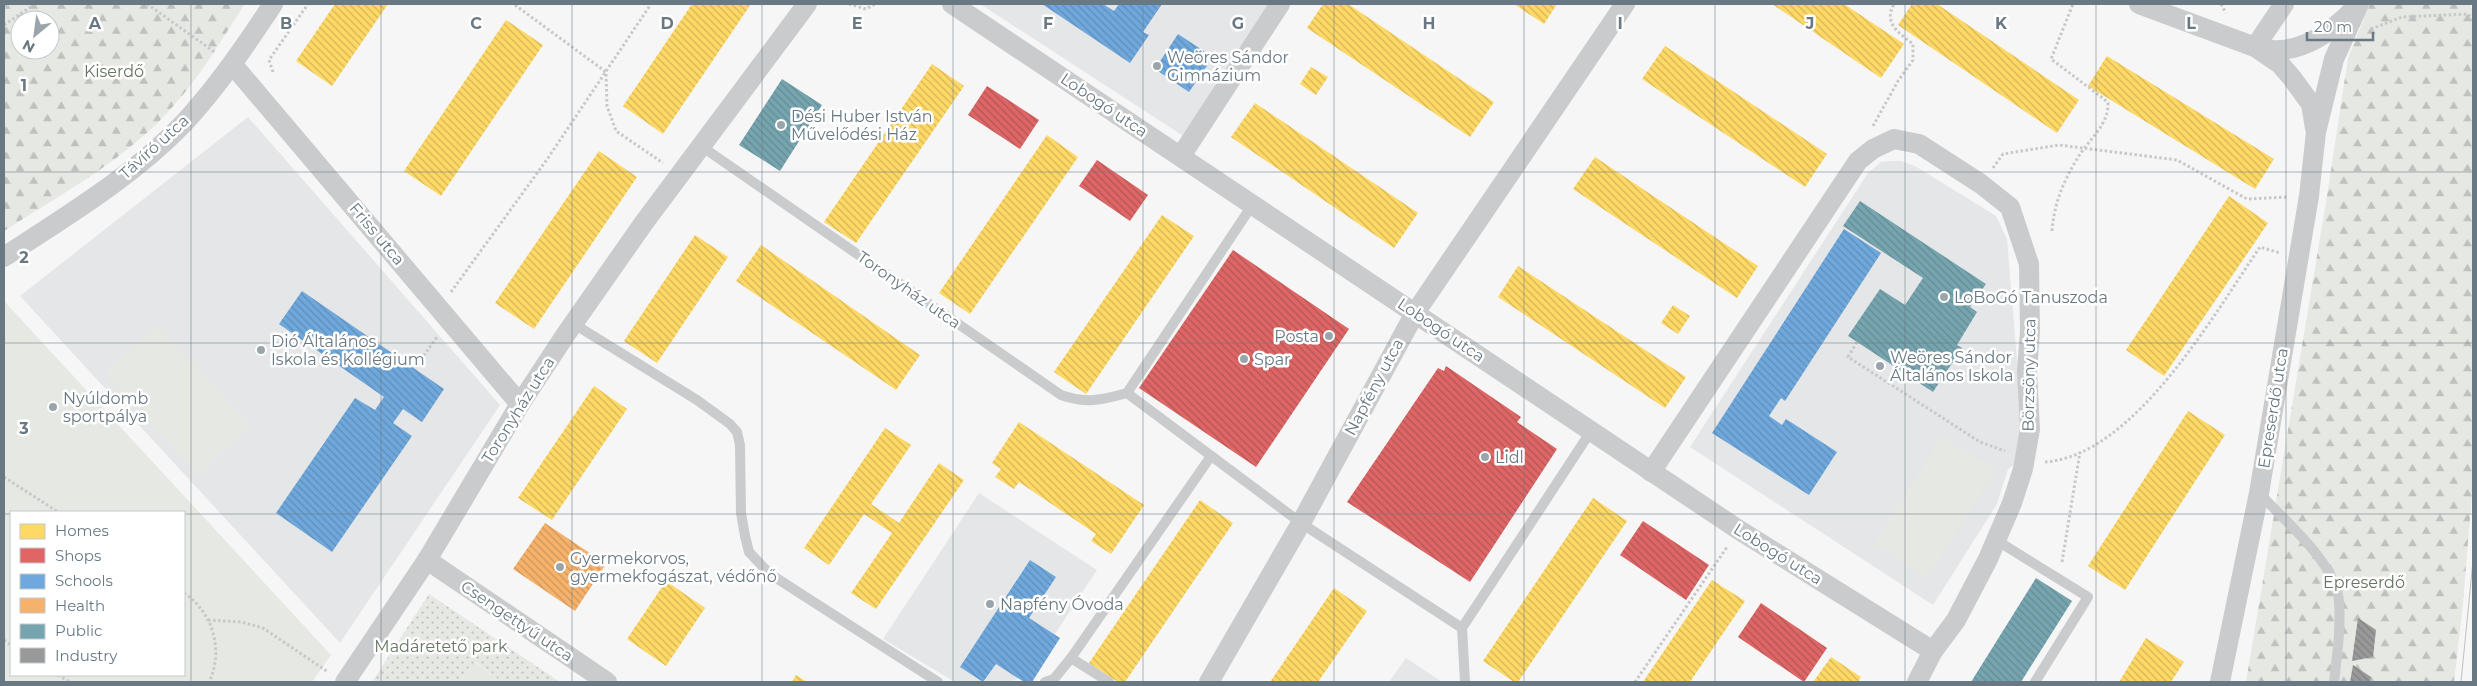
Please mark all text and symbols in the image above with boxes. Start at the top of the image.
north arrow [10,10,60,60]
scale bar [2307,10,2373,42]
text: A [88,14,102,33]
text: B [280,14,292,33]
text: C [470,14,482,33]
text: D [660,14,674,33]
text: E [852,14,862,33]
text: F [1043,14,1053,33]
text: G [1232,14,1244,33]
text: H [1423,14,1435,33]
text: I [1617,14,1623,33]
text: J [1805,14,1814,33]
text: K [1995,14,2008,33]
text: L [2186,14,2196,33]
text: 20 m [2314,17,2352,36]
text: N [19,36,38,57]
place label: Weöres Sándor Gimnázium [1167,48,1289,85]
marker: Weöres Sándor Gimnázium [1151,60,1163,72]
park label: Kiserdő [84,62,144,81]
street label: Lobogó utca [1057,69,1151,141]
text: 1 [21,76,27,95]
place label: Dési Huber István Művelődési Ház [791,107,933,144]
street label: Távíró utca [115,111,193,183]
marker: Dési Huber István Művelődési Ház [775,119,787,131]
street label: Friss utca [345,199,409,269]
street label: Toronyház utca [854,247,964,333]
text: 2 [19,248,29,267]
place label: LoBoGó Tanuszoda [1954,288,2108,307]
marker: LoBoGó Tanuszoda [1938,291,1950,303]
street label: Lobogó utca [1394,294,1488,366]
street label: Börzsöny utca [2019,318,2039,432]
place label: Posta [1274,327,1319,346]
marker: Posta [1323,330,1335,342]
place label: Dió Általános Iskola és Kollégium [271,332,425,369]
street label: Napfény utca [1340,335,1408,439]
marker: Dió Általános Iskola és Kollégium [255,344,267,356]
street label: Epreserdő utca [2254,346,2292,470]
place label: Weöres Sándor Általános Iskola [1890,348,2014,385]
place label: Spar [1254,350,1291,369]
street label: Toronyház utca [478,353,558,467]
marker: Spar [1238,353,1250,365]
marker: Weöres Sándor Általános Iskola [1874,360,1886,372]
place label: Nyúldomb sportpálya [63,389,149,426]
marker: Nyúldomb sportpálya [47,401,59,413]
text: 3 [18,419,29,438]
place label: Lidl [1495,448,1524,467]
marker: Lidl [1479,451,1491,463]
legend [10,511,185,676]
street label: Lobogó utca [1730,519,1826,589]
text: Homes [55,521,109,540]
text: Shops [55,546,101,565]
place label: Gyermekorvos, gyermekfogászat, védőnő [570,549,777,586]
marker: Gyermekorvos, gyermekfogászat, védőnő [554,561,566,573]
text: Schools [55,571,113,590]
park label: Epreserdő [2323,573,2405,592]
street label: Csengettyű utca [457,576,577,666]
place label: Napfény Óvoda [1000,595,1124,614]
text: Health [55,596,105,615]
marker: Napfény Óvoda [984,598,996,610]
text: Public [55,621,103,640]
park label: Madáretető park [374,637,508,656]
text: Industry [55,646,118,665]

